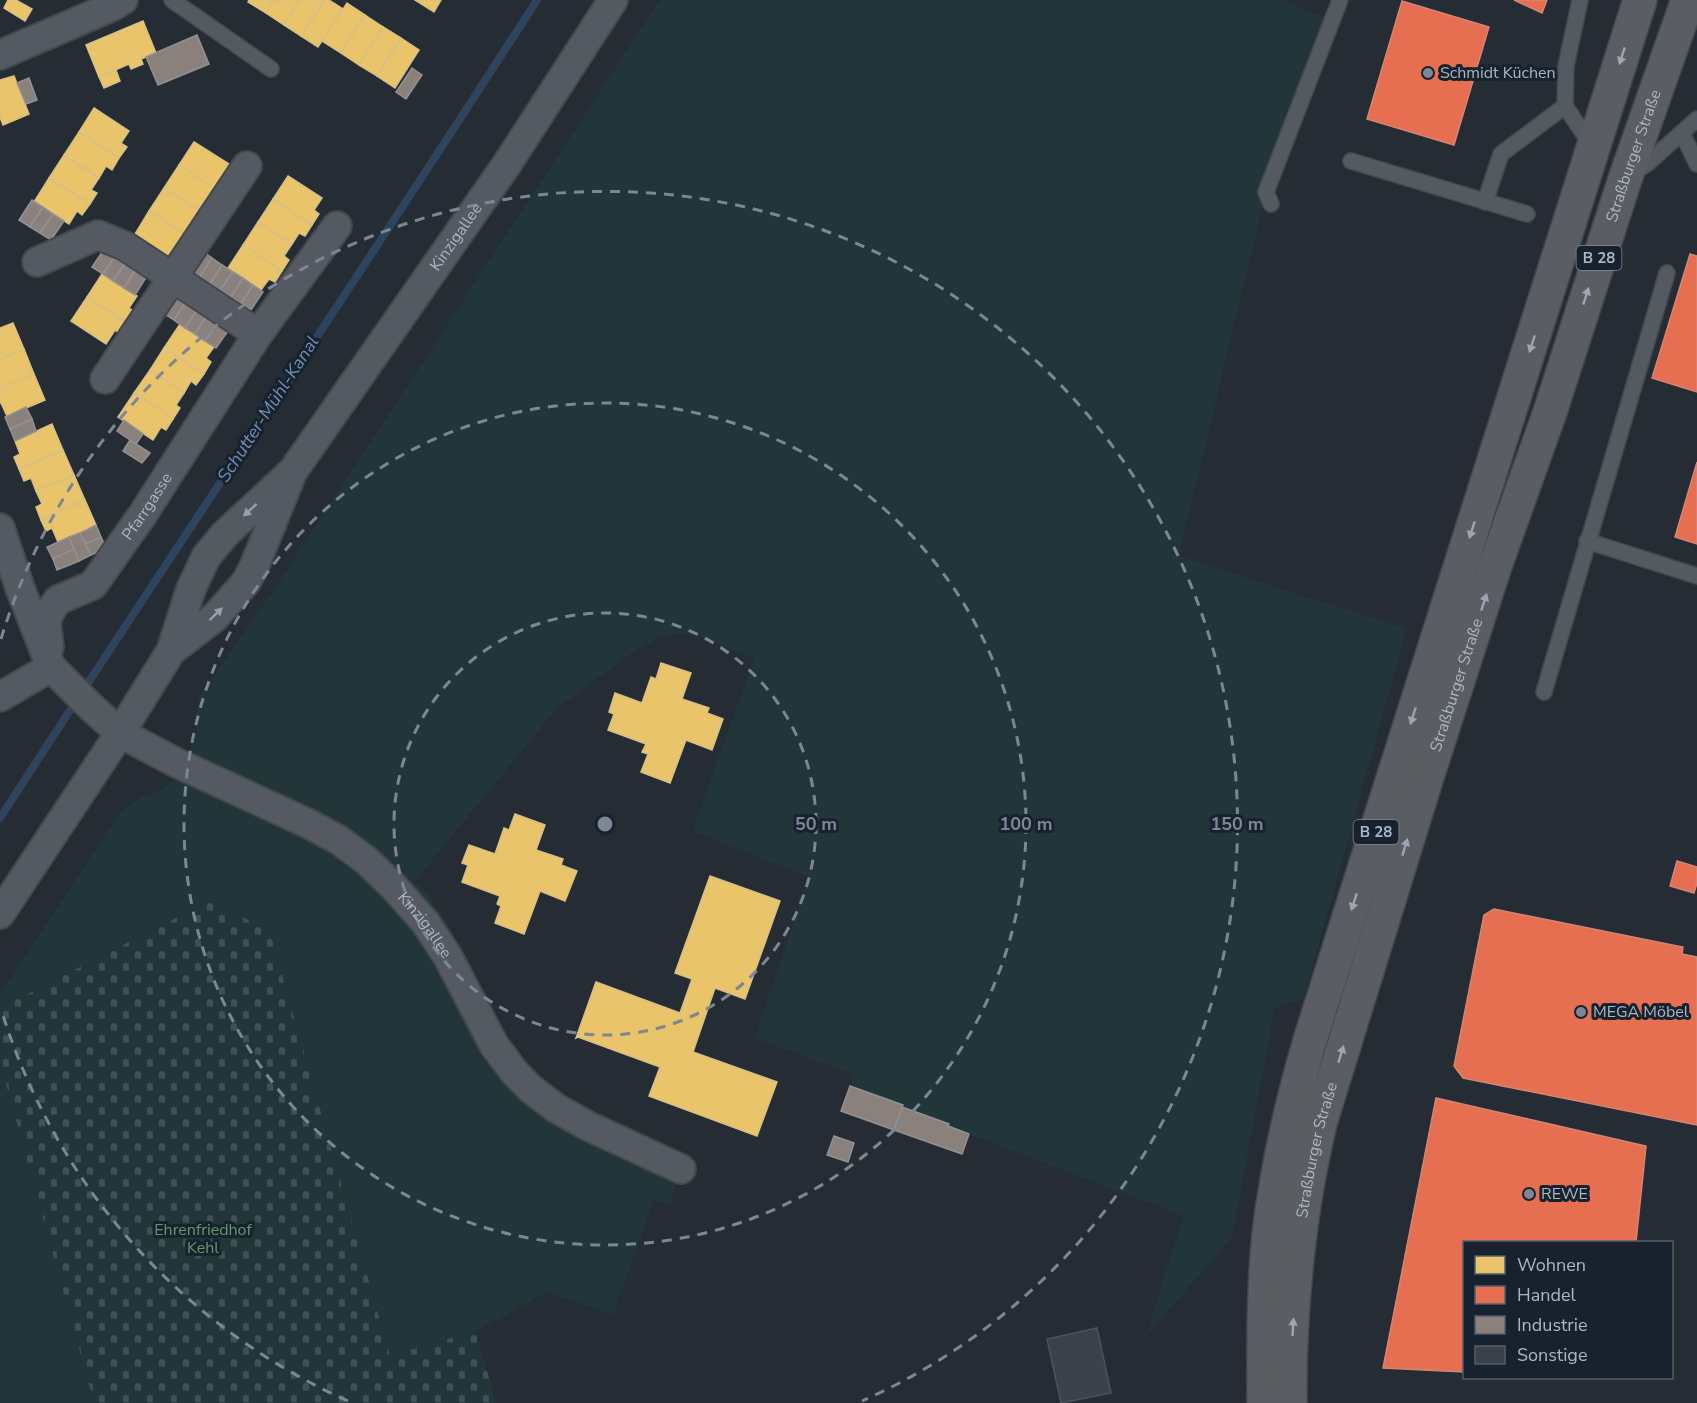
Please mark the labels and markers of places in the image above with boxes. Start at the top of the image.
place label: Schmidt Küchen [1440,62,1556,84]
marker: Schmidt Küchen [1421,66,1435,80]
centre of rings [595,814,615,834]
place label: MEGA Möbel [1593,1001,1689,1023]
marker: MEGA Möbel [1574,1005,1588,1019]
place label: REWE [1541,1183,1588,1205]
marker: REWE [1522,1187,1536,1201]

